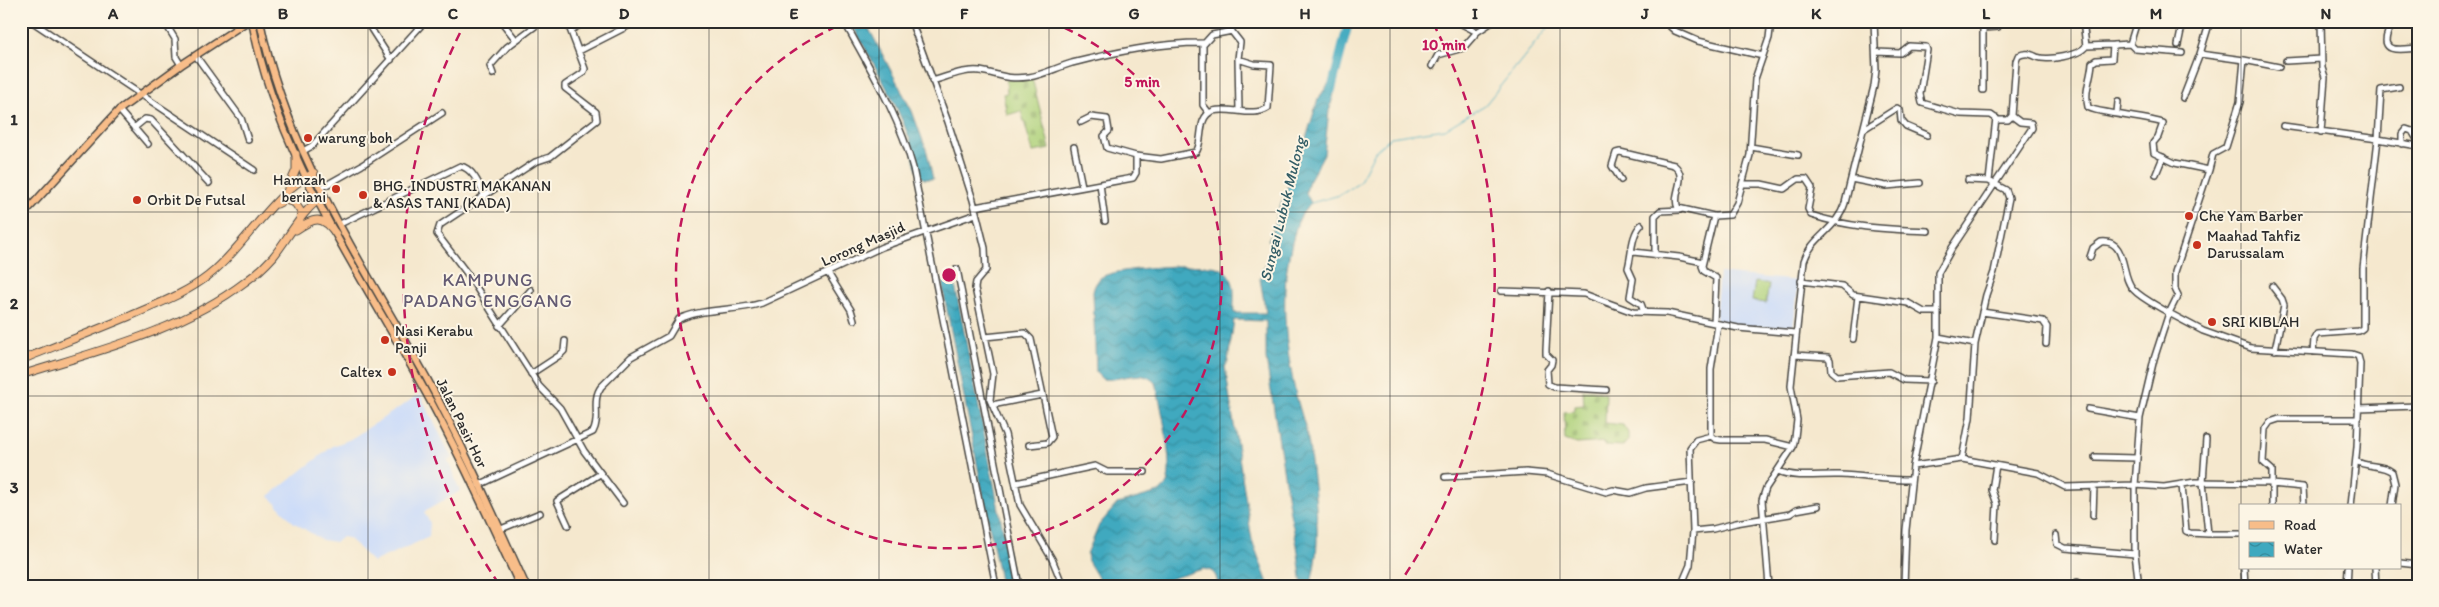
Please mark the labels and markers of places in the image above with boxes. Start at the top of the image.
place label: warung boh [318,129,393,147]
marker: warung boh [302,132,314,144]
place label: Hamzah beriani [273,171,326,206]
place label: BHG. INDUSTRI MAKANAN & ASAS TANI (KADA) [373,177,551,212]
marker: Hamzah beriani [330,183,342,195]
marker: BHG. INDUSTRI MAKANAN & ASAS TANI (KADA) [357,189,369,201]
place label: Orbit De Futsal [147,191,246,209]
marker: Orbit De Futsal [131,194,143,206]
place label: Che Yam Barber [2199,207,2303,225]
marker: Che Yam Barber [2183,210,2195,222]
place label: Maahad Tahfiz Darussalam [2207,227,2300,262]
marker: Maahad Tahfiz Darussalam [2191,239,2203,251]
centre of rings [940,266,958,284]
place label: SRI KIBLAH [2222,313,2299,331]
marker: SRI KIBLAH [2206,316,2218,328]
place label: Nasi Kerabu Panji [395,322,473,357]
marker: Nasi Kerabu Panji [379,334,391,346]
place label: Caltex [340,363,383,381]
marker: Caltex [386,366,398,378]

